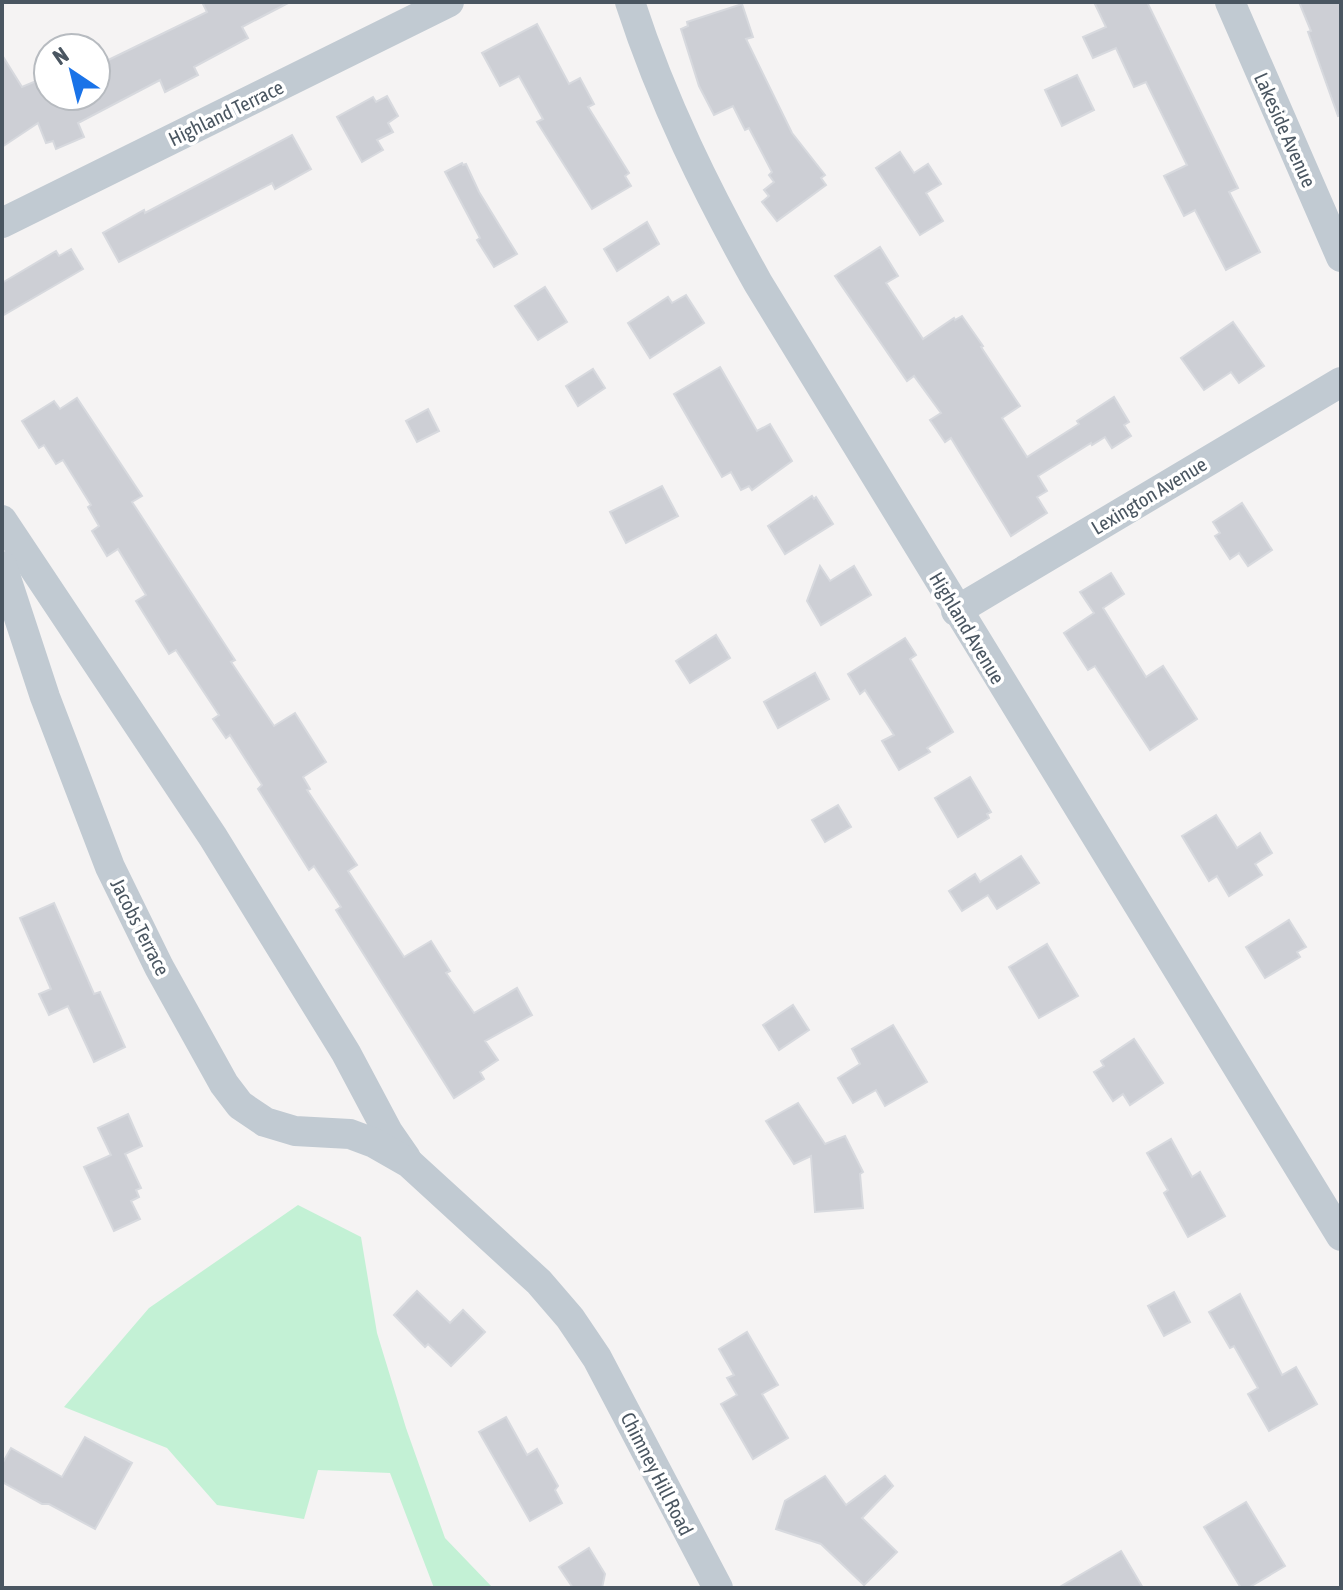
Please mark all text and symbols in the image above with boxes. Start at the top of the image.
north arrow [32,32,112,112]
text: N [48,41,73,70]
street label: Lakeside Avenue [1250,69,1321,191]
street label: Highland Terrace [165,75,287,150]
street label: Lexington Avenue [1087,452,1211,539]
street label: Highland Avenue [925,568,1010,688]
street label: Jacobs Terrace [106,874,175,979]
street label: Chimney Hill Road [617,1408,698,1539]

